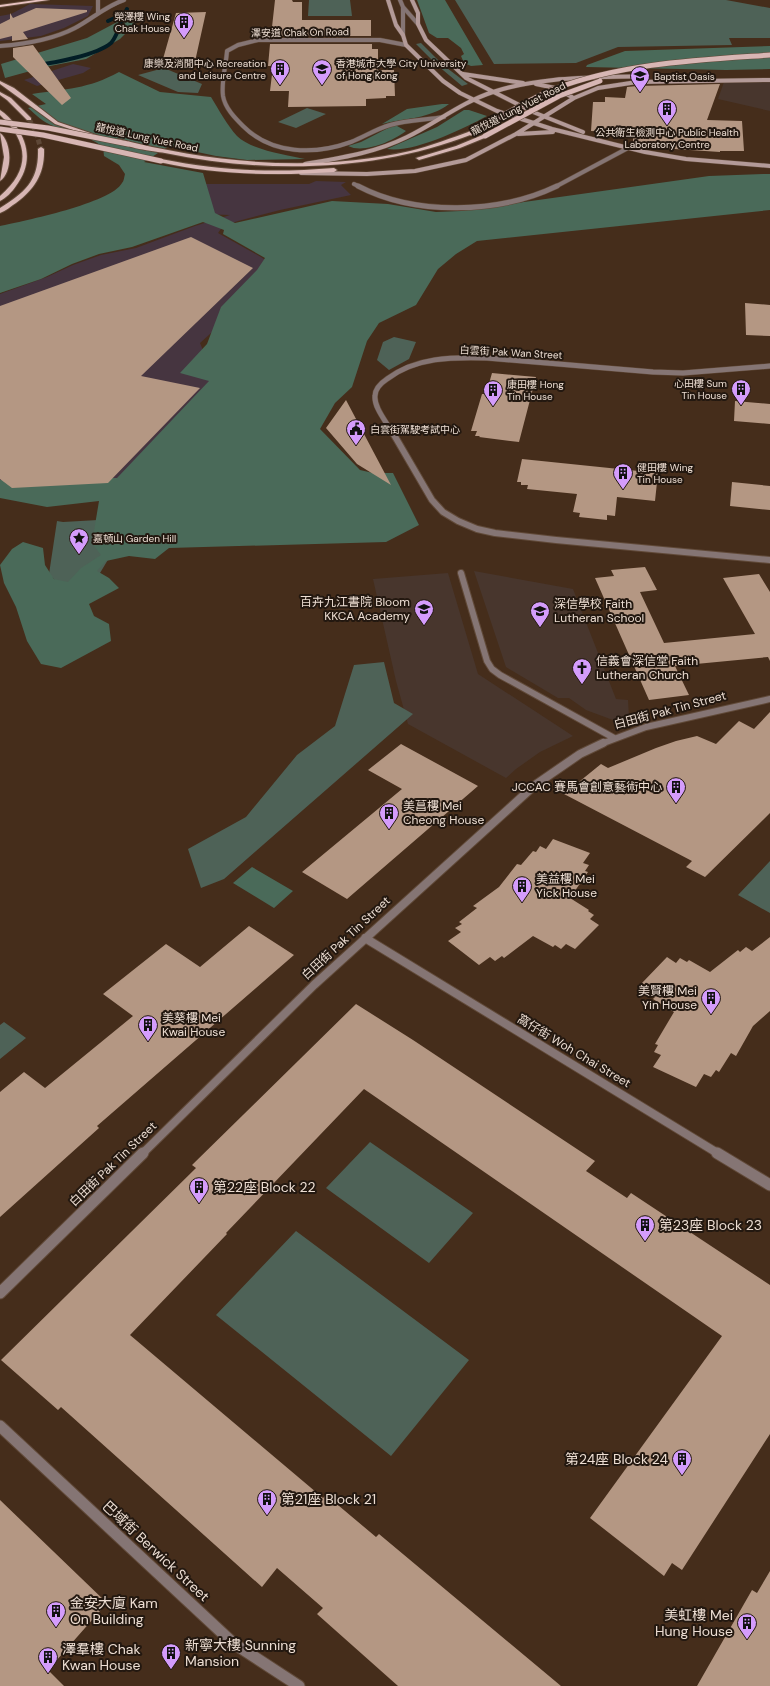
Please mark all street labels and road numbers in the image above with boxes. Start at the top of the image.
street label: 澤安道 Chak On Road [251,25,349,40]
street label: 龍悅道 Lung Yuet Road [469,79,568,138]
street label: 龍悅道 Lung Yuet Road [95,120,199,155]
street label: 白雲街 Pak Wan Street [459,343,563,362]
street label: 白田街 Pak Tin Street [612,687,728,733]
street label: 白田街 Pak Tin Street [298,893,394,983]
street label: 窩仔街 Woh Chai Street [514,1011,634,1091]
street label: 白田街 Pak Tin Street [66,1118,160,1210]
street label: 巴域街 Berwick Street [99,1497,213,1605]

